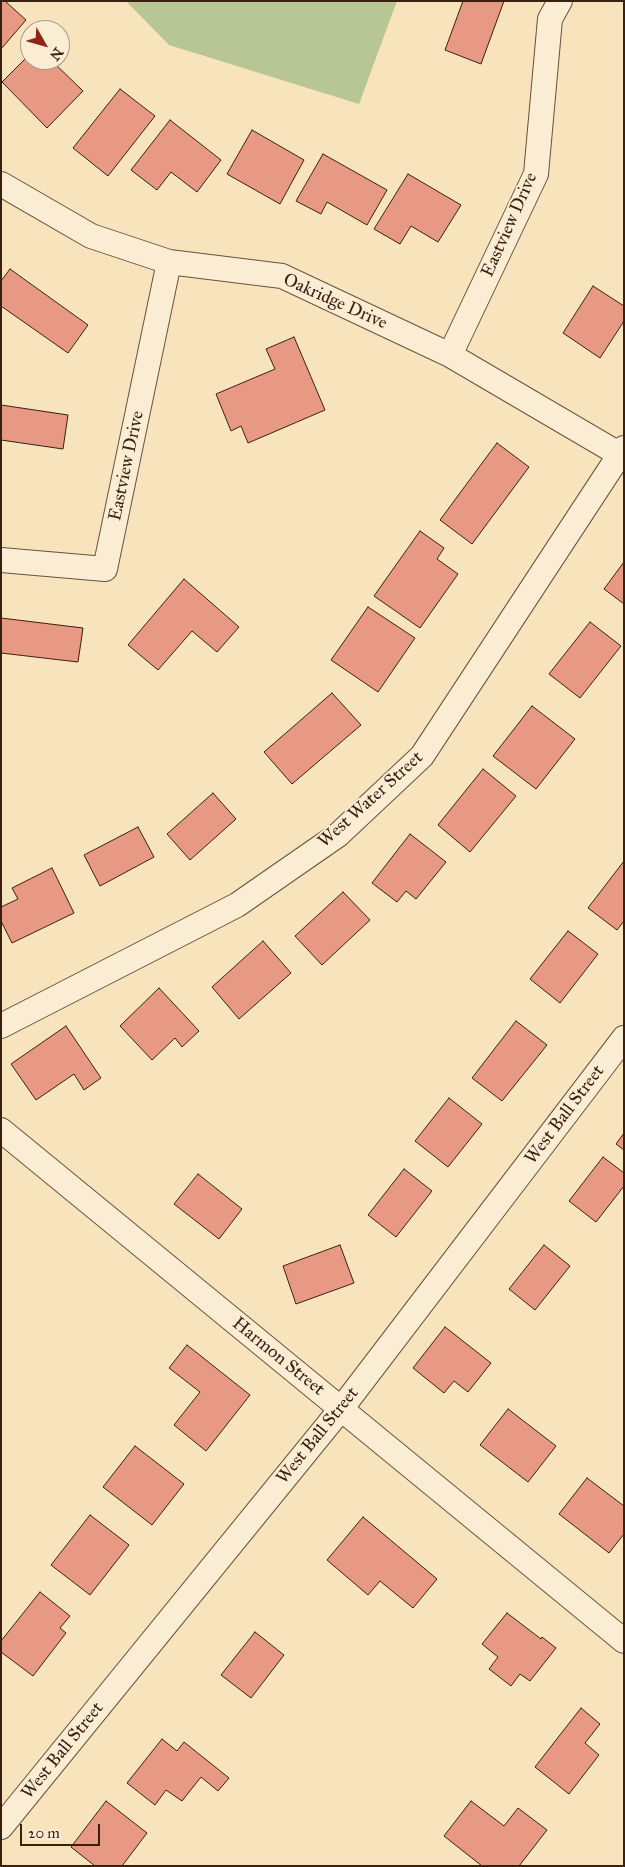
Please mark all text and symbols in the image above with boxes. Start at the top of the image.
north arrow [20,20,70,70]
text: N [46,44,67,64]
street label: Eastview Drive [477,170,543,280]
street label: Oakridge Drive [280,269,390,335]
street label: Eastview Drive [105,409,149,523]
street label: West Water Street [314,747,428,853]
street label: West Ball Street [521,1061,609,1169]
street label: Harmon Street [227,1313,329,1401]
street label: West Ball Street [272,1383,364,1489]
street label: West Ball Street [17,1698,109,1804]
scale bar [22,1814,102,1846]
text: 20 m [28,1824,60,1842]

